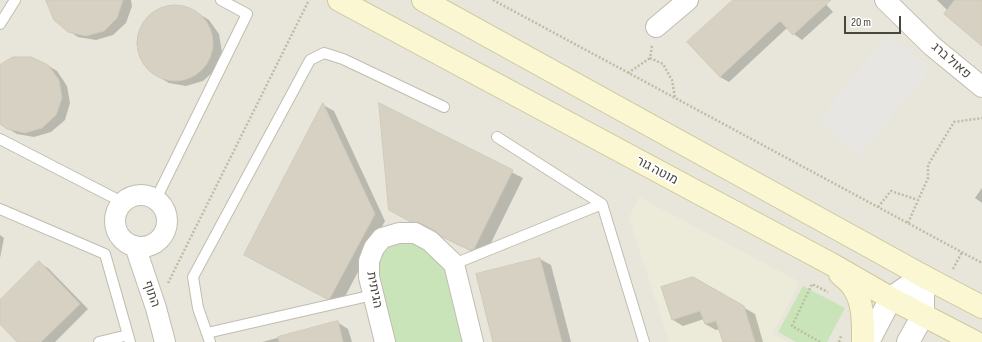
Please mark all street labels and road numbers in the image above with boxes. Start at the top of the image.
street label: פאול ברג [928,40,974,82]
street label: מוטה גור [633,154,681,188]
street label: הגיתית [363,270,385,310]
street label: התוף [139,279,163,309]

